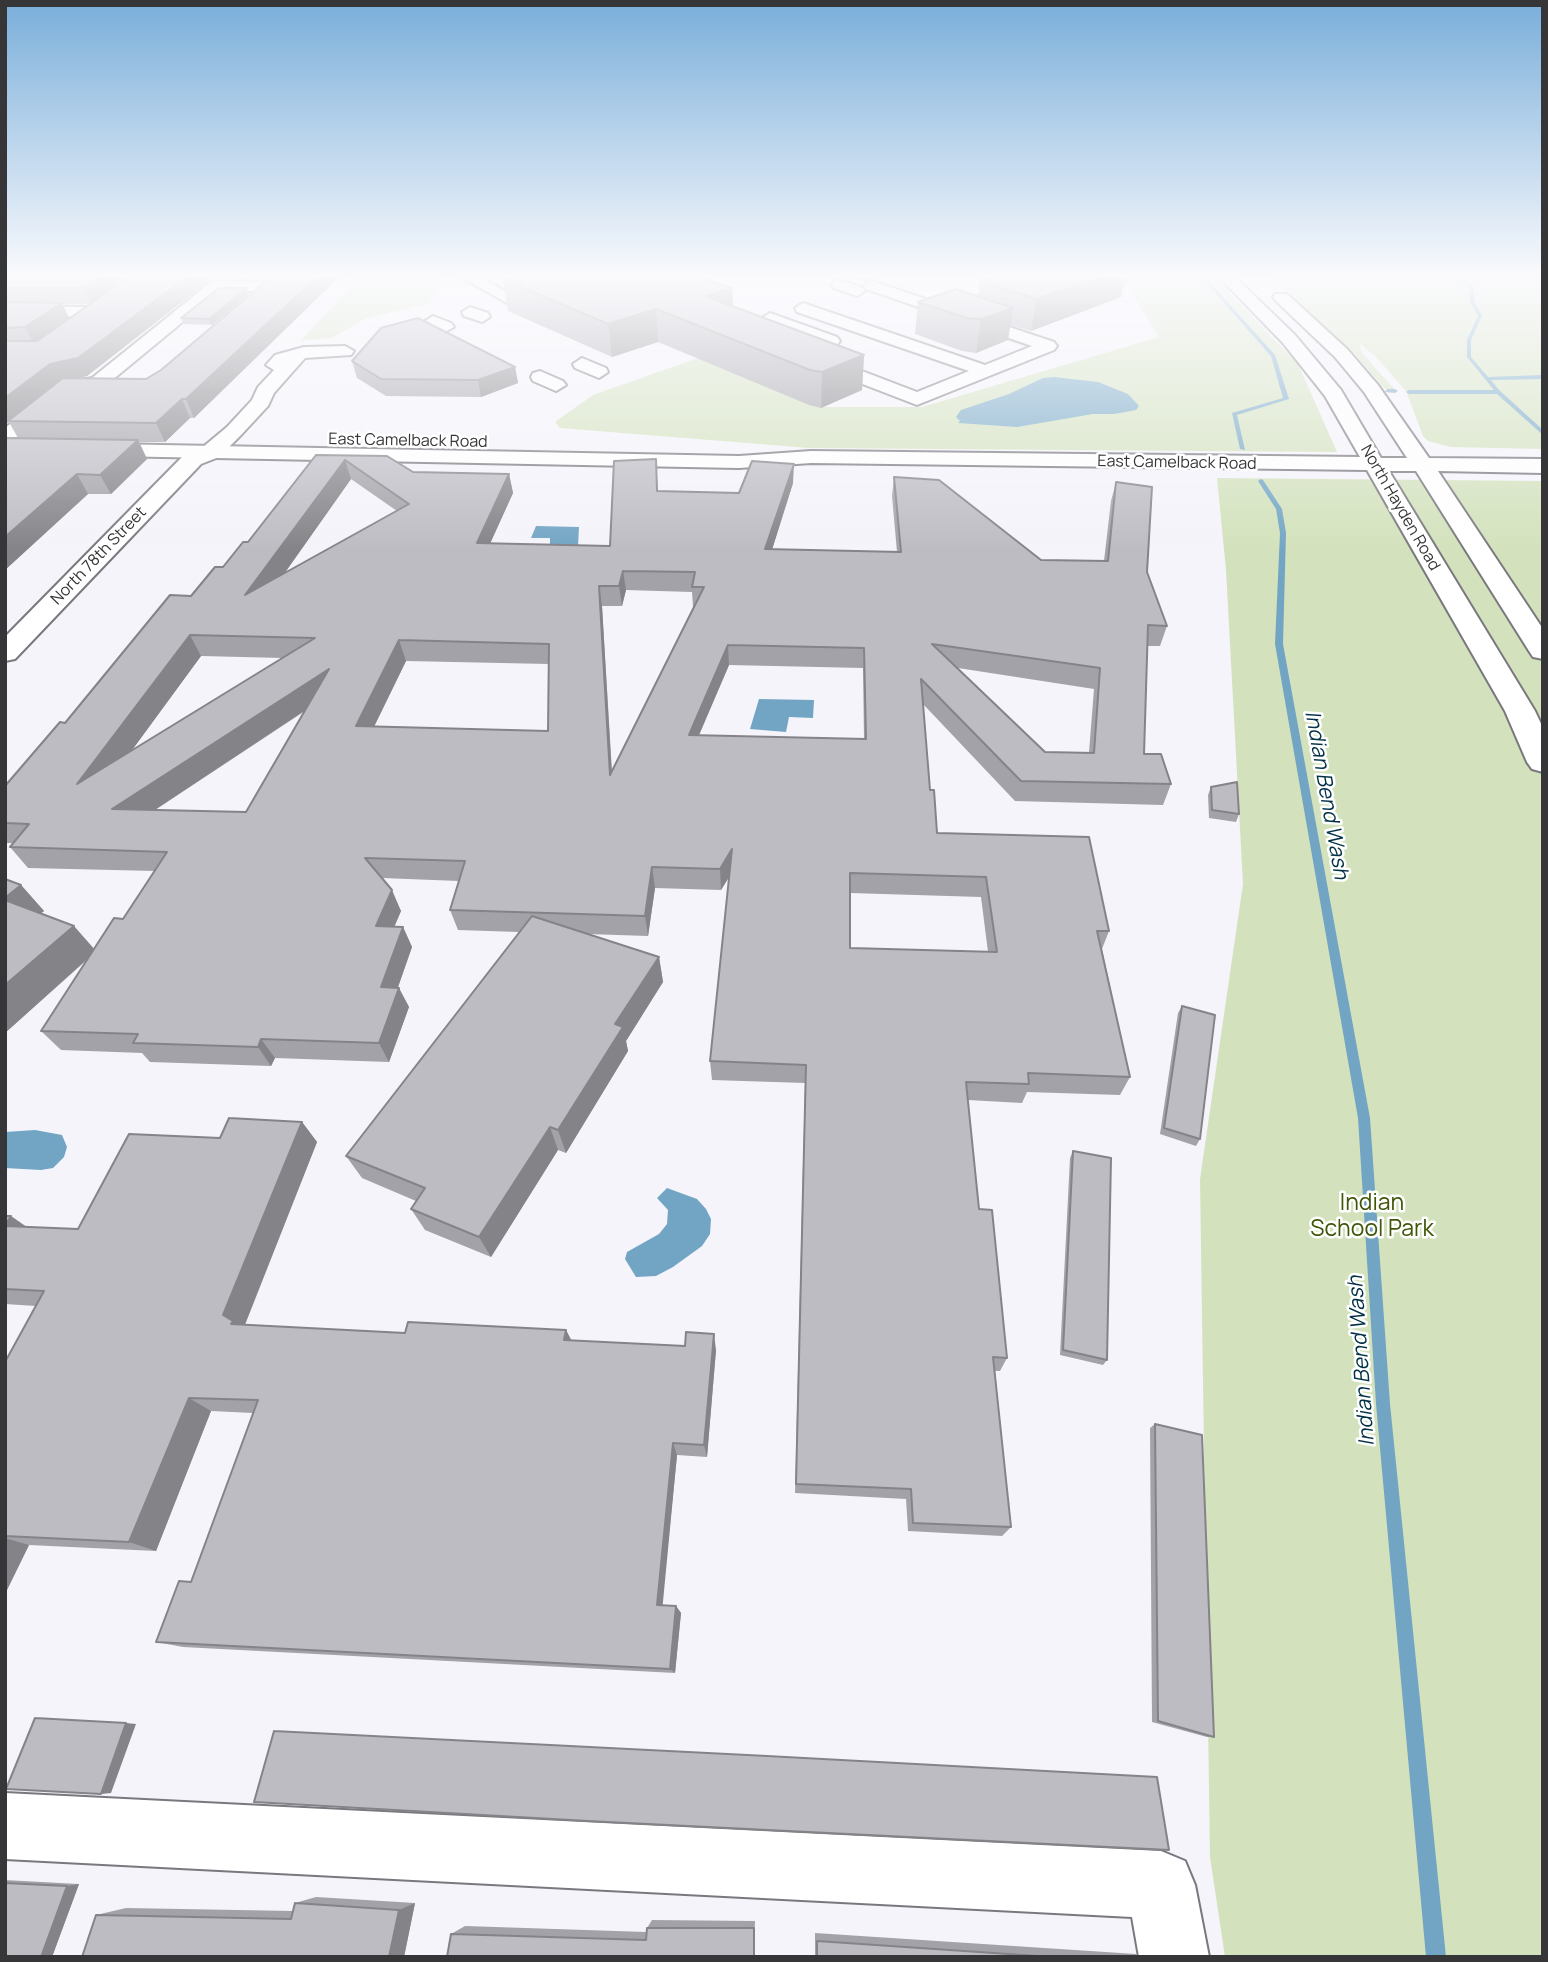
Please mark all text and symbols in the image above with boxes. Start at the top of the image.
street label: East Camelback Road [328,430,488,452]
street label: North Hayden Road [1356,442,1444,574]
street label: East Camelback Road [1097,452,1257,474]
street label: North 78th Street [47,503,151,609]
water label: Indian Bend Wash [1299,709,1353,881]
park label: Indian School Park [1310,1190,1434,1244]
water label: Indian Bend Wash [1343,1275,1381,1447]

